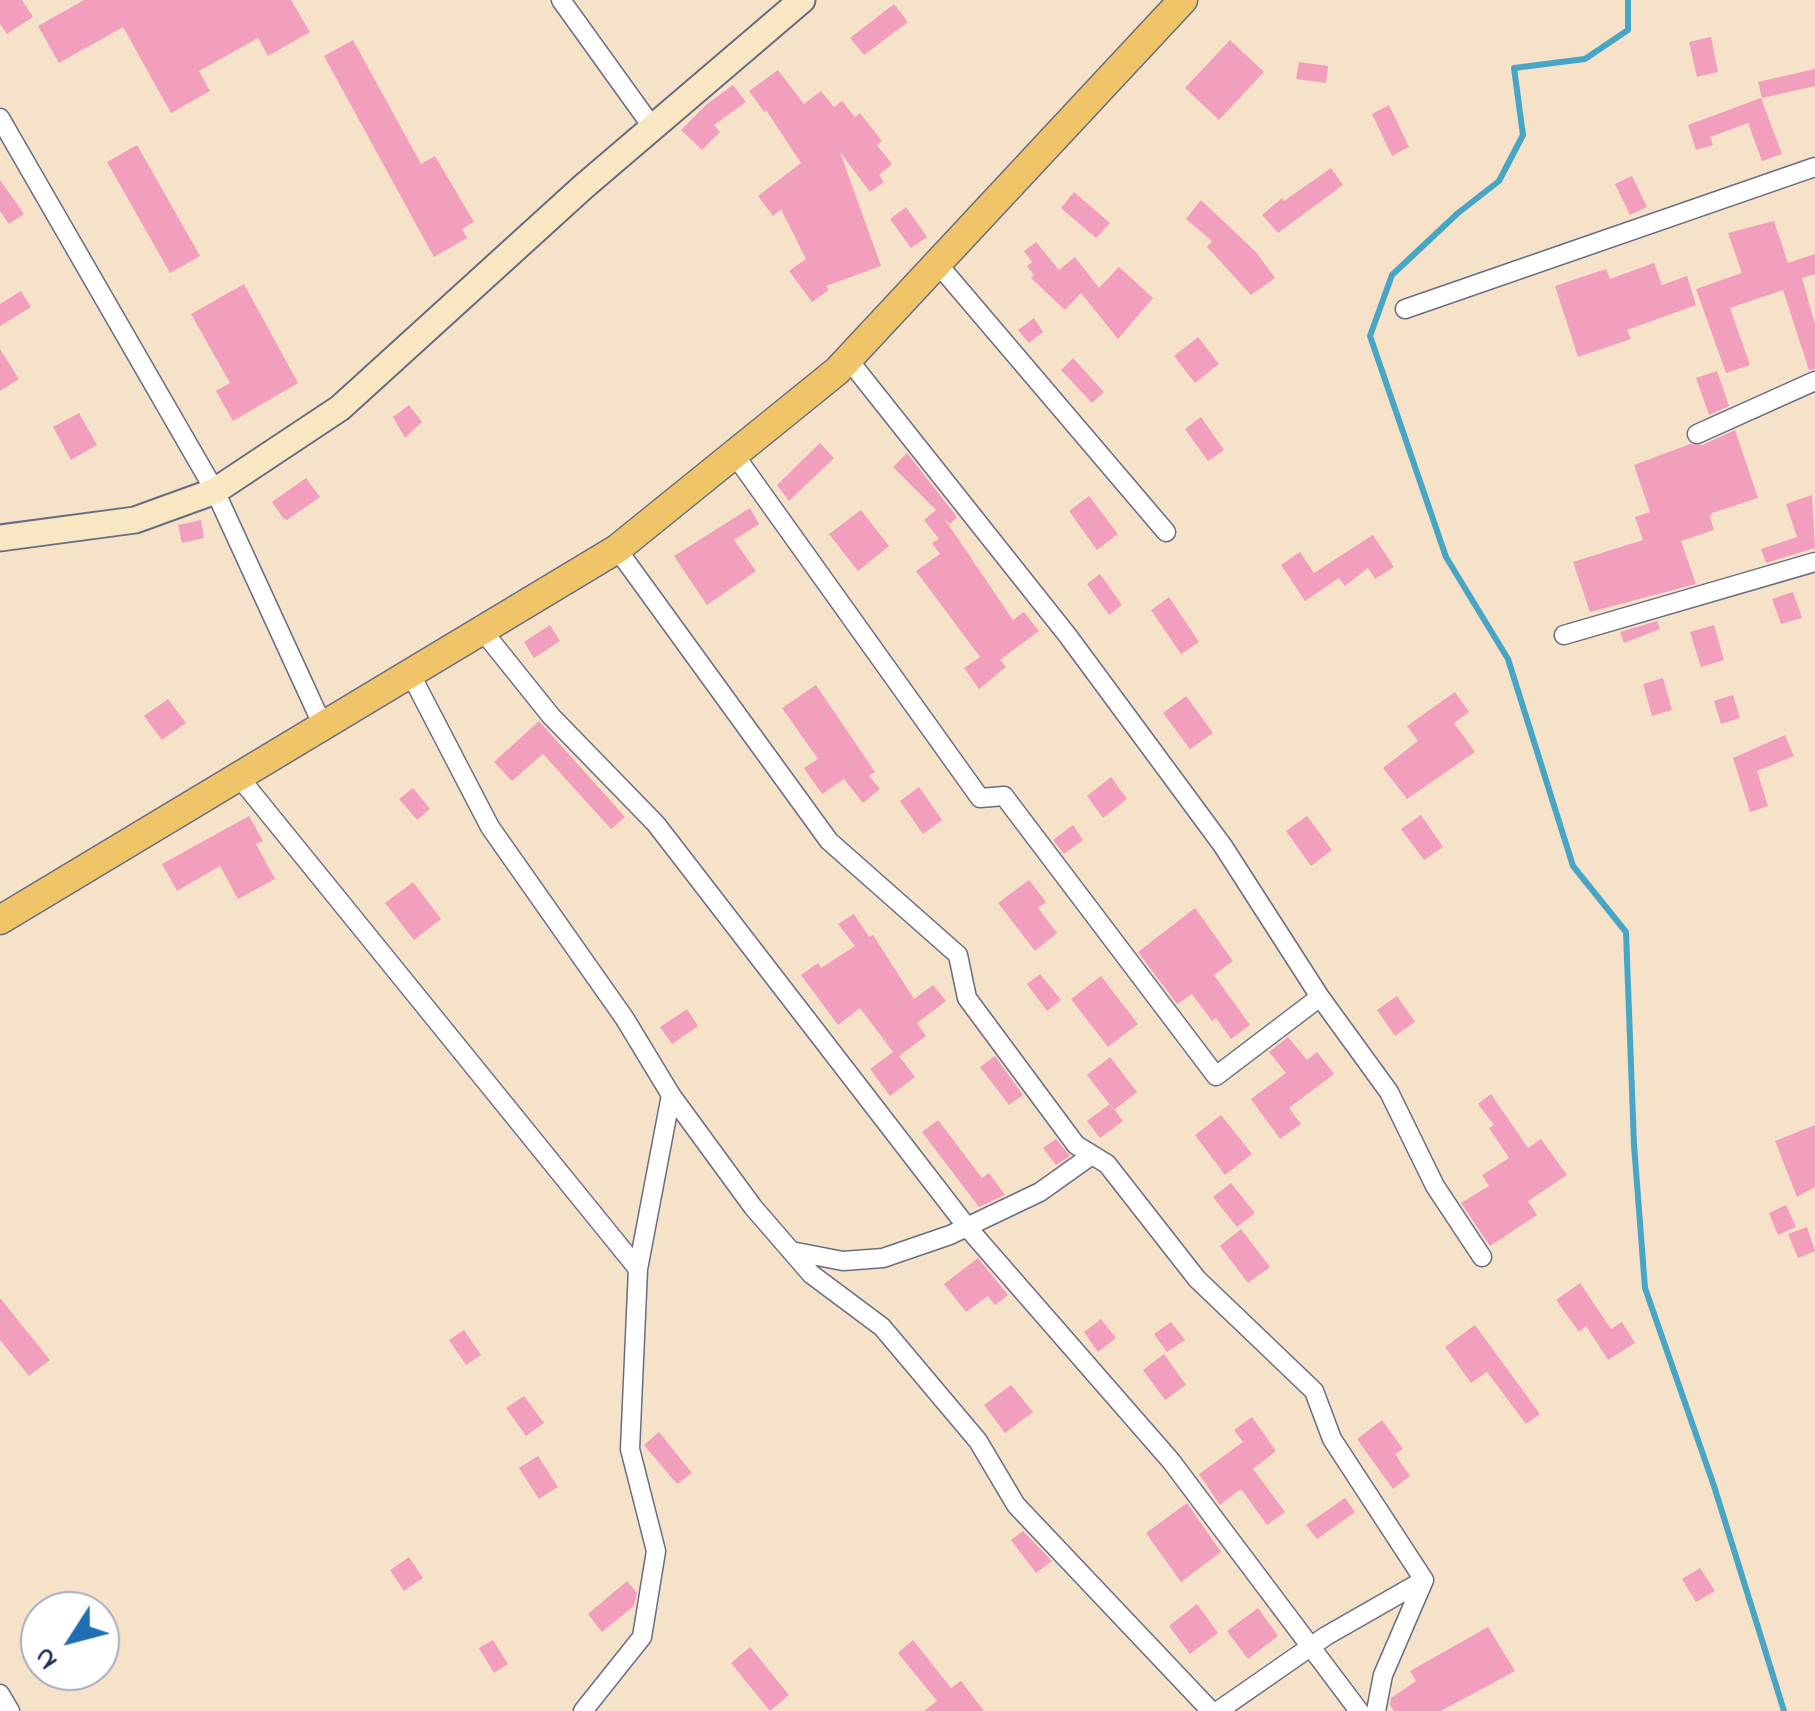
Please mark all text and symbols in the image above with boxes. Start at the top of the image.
north arrow [20,1591,120,1691]
text: N [25,1638,69,1677]

